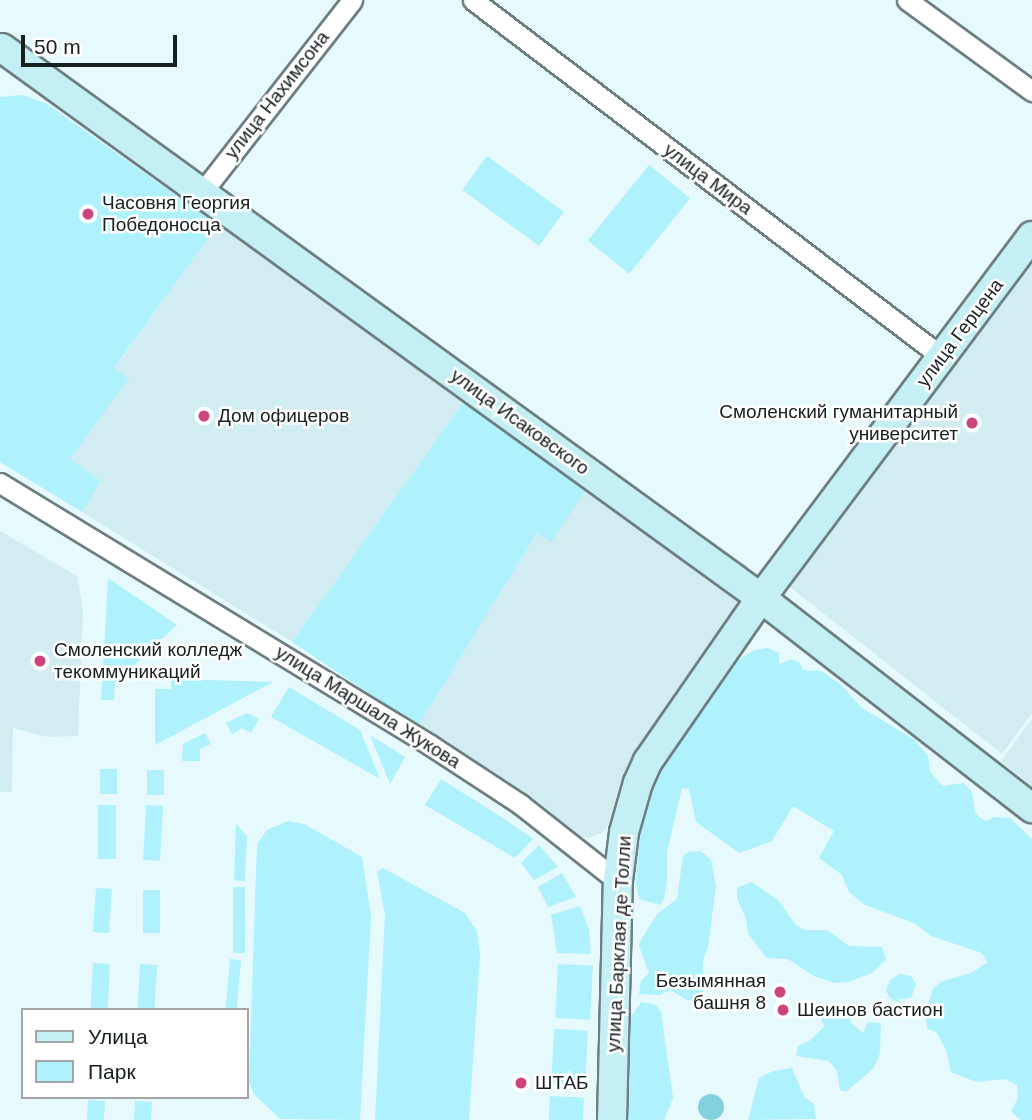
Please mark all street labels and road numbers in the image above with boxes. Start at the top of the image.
street label: улица Нахимсона [220,26,334,164]
street label: улица Мира [659,138,757,220]
street label: улица Герцена [912,274,1008,392]
street label: улица Исаковского [446,364,594,480]
street label: улица Маршала Жукова [271,641,465,773]
street label: улица Барклая де Толли [602,835,636,1053]

